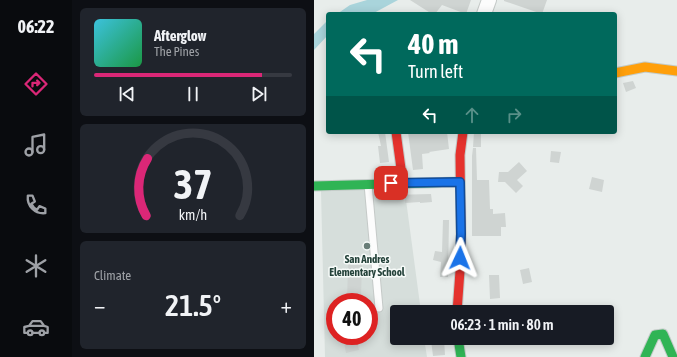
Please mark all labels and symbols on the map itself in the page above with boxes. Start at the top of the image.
pin [374,166,408,200]
position arrow [439,237,481,279]
marker: San Andres Elementary School [362,241,372,251]
place label: San Andres Elementary School [329,253,406,278]
speed limit sign: 40 [326,293,378,345]

